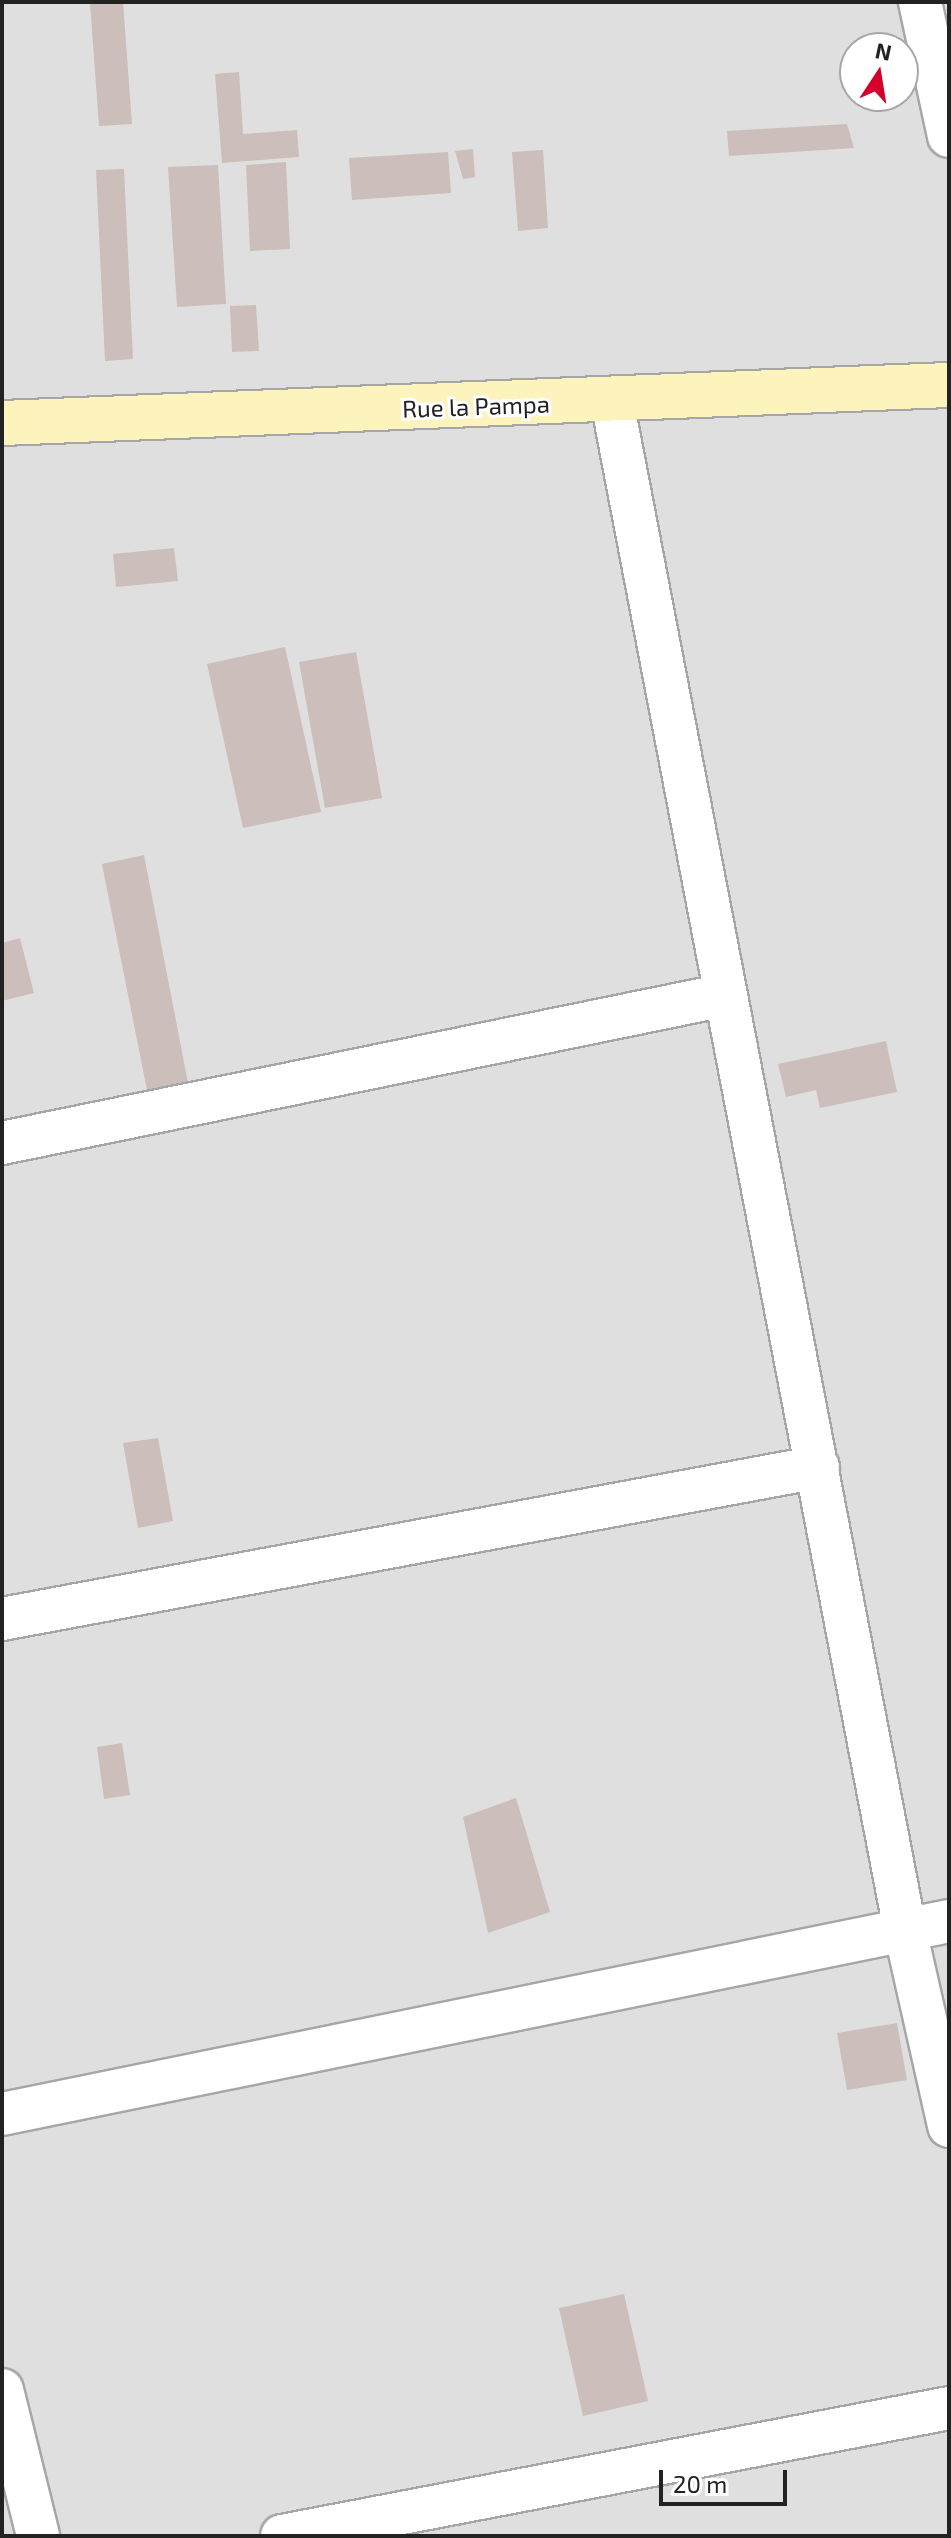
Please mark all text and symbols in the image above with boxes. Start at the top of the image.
north arrow [839,32,919,112]
text: N [873,36,894,65]
street label: Rue la Pampa [402,389,550,423]
scale bar [663,2454,791,2504]
text: 20 m [673,2469,727,2498]

